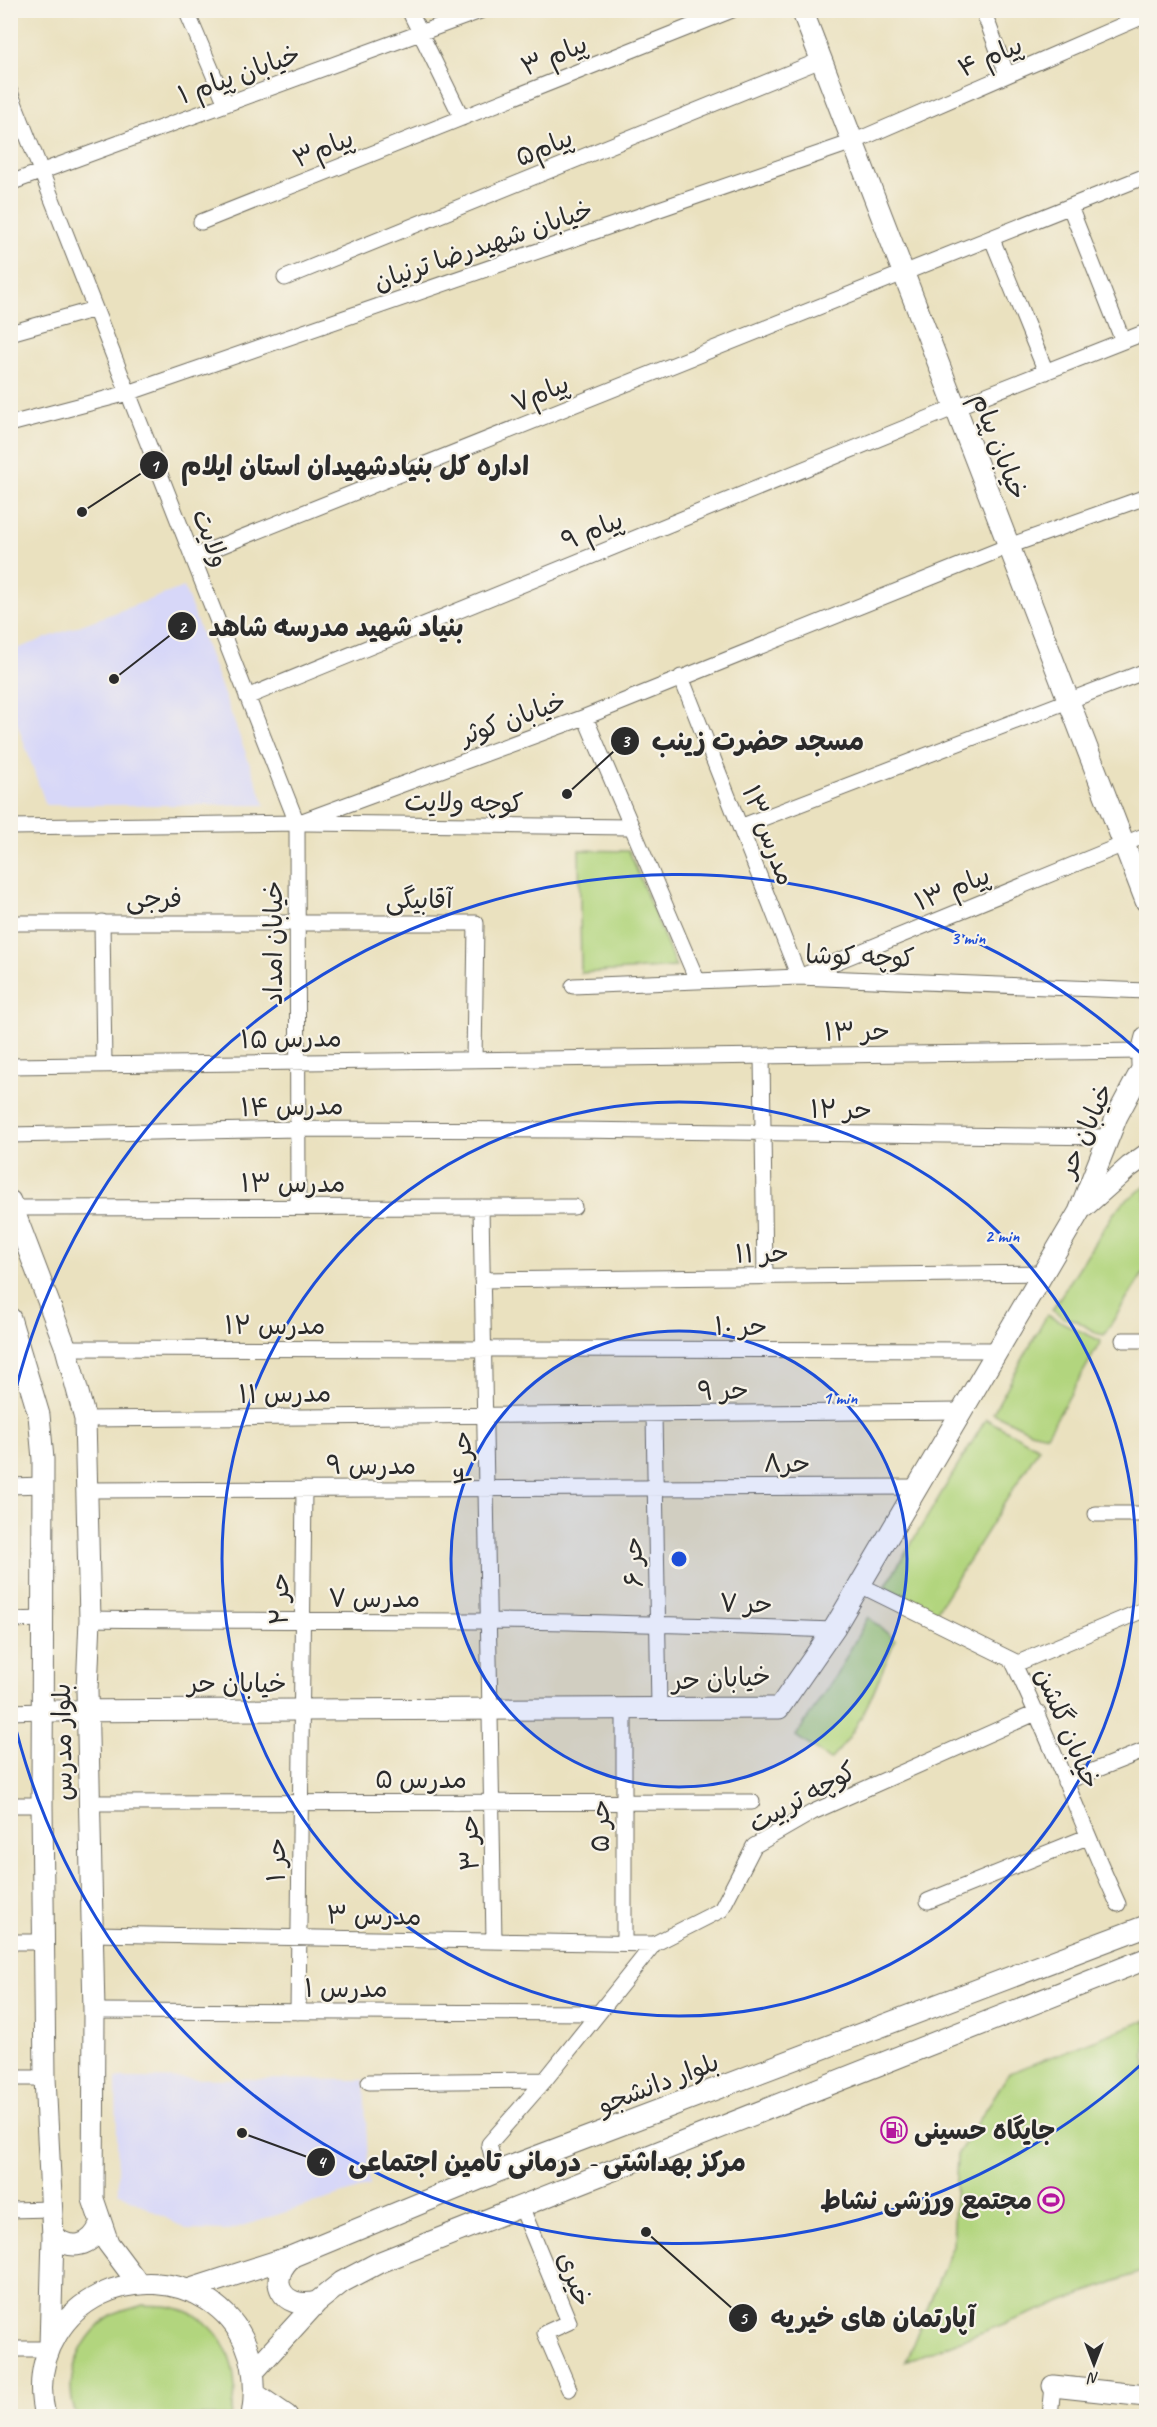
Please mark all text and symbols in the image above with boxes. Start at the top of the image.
street label: پیام ۳ [516,27,593,86]
street label: پیام ۴ [953,28,1029,88]
street label: خیابان پیام ۱ [174,37,306,115]
street label: پیام۳ [288,121,360,178]
street label: پیام۵ [511,121,579,177]
street label: خیابان شهیدرضا ترنیان [369,192,597,298]
street label: پیام۷ [506,367,575,423]
street label: خیابان پیام [961,388,1035,505]
callout: اداره کل بنیادشهیدان استان ایلام [139,443,541,488]
text: اداره کل بنیادشهیدان استان ایلام [181,449,529,486]
text: 1 [150,455,160,477]
street label: پیام ۹ [556,503,629,561]
street label: ولایت [184,504,237,572]
callout: بنیاد شهید مدرسه شاهد [167,604,476,649]
text: بنیاد شهید مدرسه شاهد [208,610,464,644]
text: 2 [178,616,188,638]
street label: خیابان کوثر [454,684,571,754]
callout: مسجد حضرت زینب [610,718,876,763]
text: مسجد حضرت زینب [652,724,864,758]
text: 3 [621,730,631,752]
street label: مدرس ۱۳ [734,780,803,890]
street label: کوچه ولایت [404,785,524,820]
street label: پیام ۱۳ [910,858,996,921]
street label: خیابان امداد [257,881,290,1005]
street label: فرجی [126,882,182,915]
street label: آقابیگی [385,883,454,916]
text: 3 min [951,927,986,949]
street label: کوچه کوشا [805,938,915,975]
street label: ۱۳ حر [824,1014,890,1049]
street label: مدرس ۱۵ [240,1021,342,1056]
street label: خیابان حر [1049,1078,1121,1184]
street label: مدرس ۱۴ [240,1089,344,1124]
street label: حر ۱۲ [810,1092,872,1127]
street label: مدرس ۱۳ [241,1167,345,1200]
text: 2 min [985,1225,1020,1247]
street label: حر ۱۱ [735,1237,789,1270]
street label: مدرس ۱۲ [225,1309,325,1342]
street label: حر ۱۰ [715,1310,767,1343]
street label: حر ۹ [697,1374,749,1407]
street label: مدرس ۱۱ [238,1376,332,1411]
text: 1 min [823,1387,858,1409]
street label: حر ۴ [446,1430,479,1485]
street label: حر۸ [764,1447,810,1480]
street label: مدرس ۹ [326,1449,416,1482]
street label: حر ۶ [617,1536,650,1588]
centre of rings [669,1549,689,1569]
street label: حر ۲ [263,1572,296,1626]
street label: مدرس ۷ [328,1582,420,1615]
street label: حر ۷ [719,1586,773,1621]
street label: خیابان حر [669,1659,771,1698]
street label: خیابان گلشن [1027,1662,1108,1794]
street label: خیابان حر [185,1667,287,1700]
street label: بلوار مدرس [45,1683,80,1801]
street label: کوچه تربیت [743,1754,862,1841]
street label: مدرس ۵ [375,1763,467,1796]
street label: حر ۵ [584,1800,617,1852]
street label: حر ۳ [453,1815,486,1871]
street label: حر ۱ [260,1838,293,1882]
street label: مدرس ۳ [326,1898,422,1933]
street label: مدرس ۱ [304,1972,388,2005]
street label: بلوار دانشجو [592,2045,724,2122]
place label: جایگاه حسینی [914,2114,1055,2147]
fuel station icon: جایگاه حسینی [879,2115,909,2145]
callout: مرکز بهداشتی - درمانی تامین اجتماعی [306,2139,758,2184]
text: مرکز بهداشتی - درمانی تامین اجتماعی [348,2145,746,2180]
text: 4 [317,2151,327,2173]
place label: مجتمع ورزشی نشاط [820,2184,1032,2219]
sports icon: مجتمع ورزشی نشاط [1036,2185,1066,2215]
street label: خیری [549,2247,600,2311]
callout: آپارتمان های خیریه [728,2295,987,2340]
text: آپارتمان های خیریه [771,2301,978,2335]
text: 5 [739,2307,749,2329]
north arrow [1064,2334,1124,2394]
text: N [1086,2368,1099,2388]

